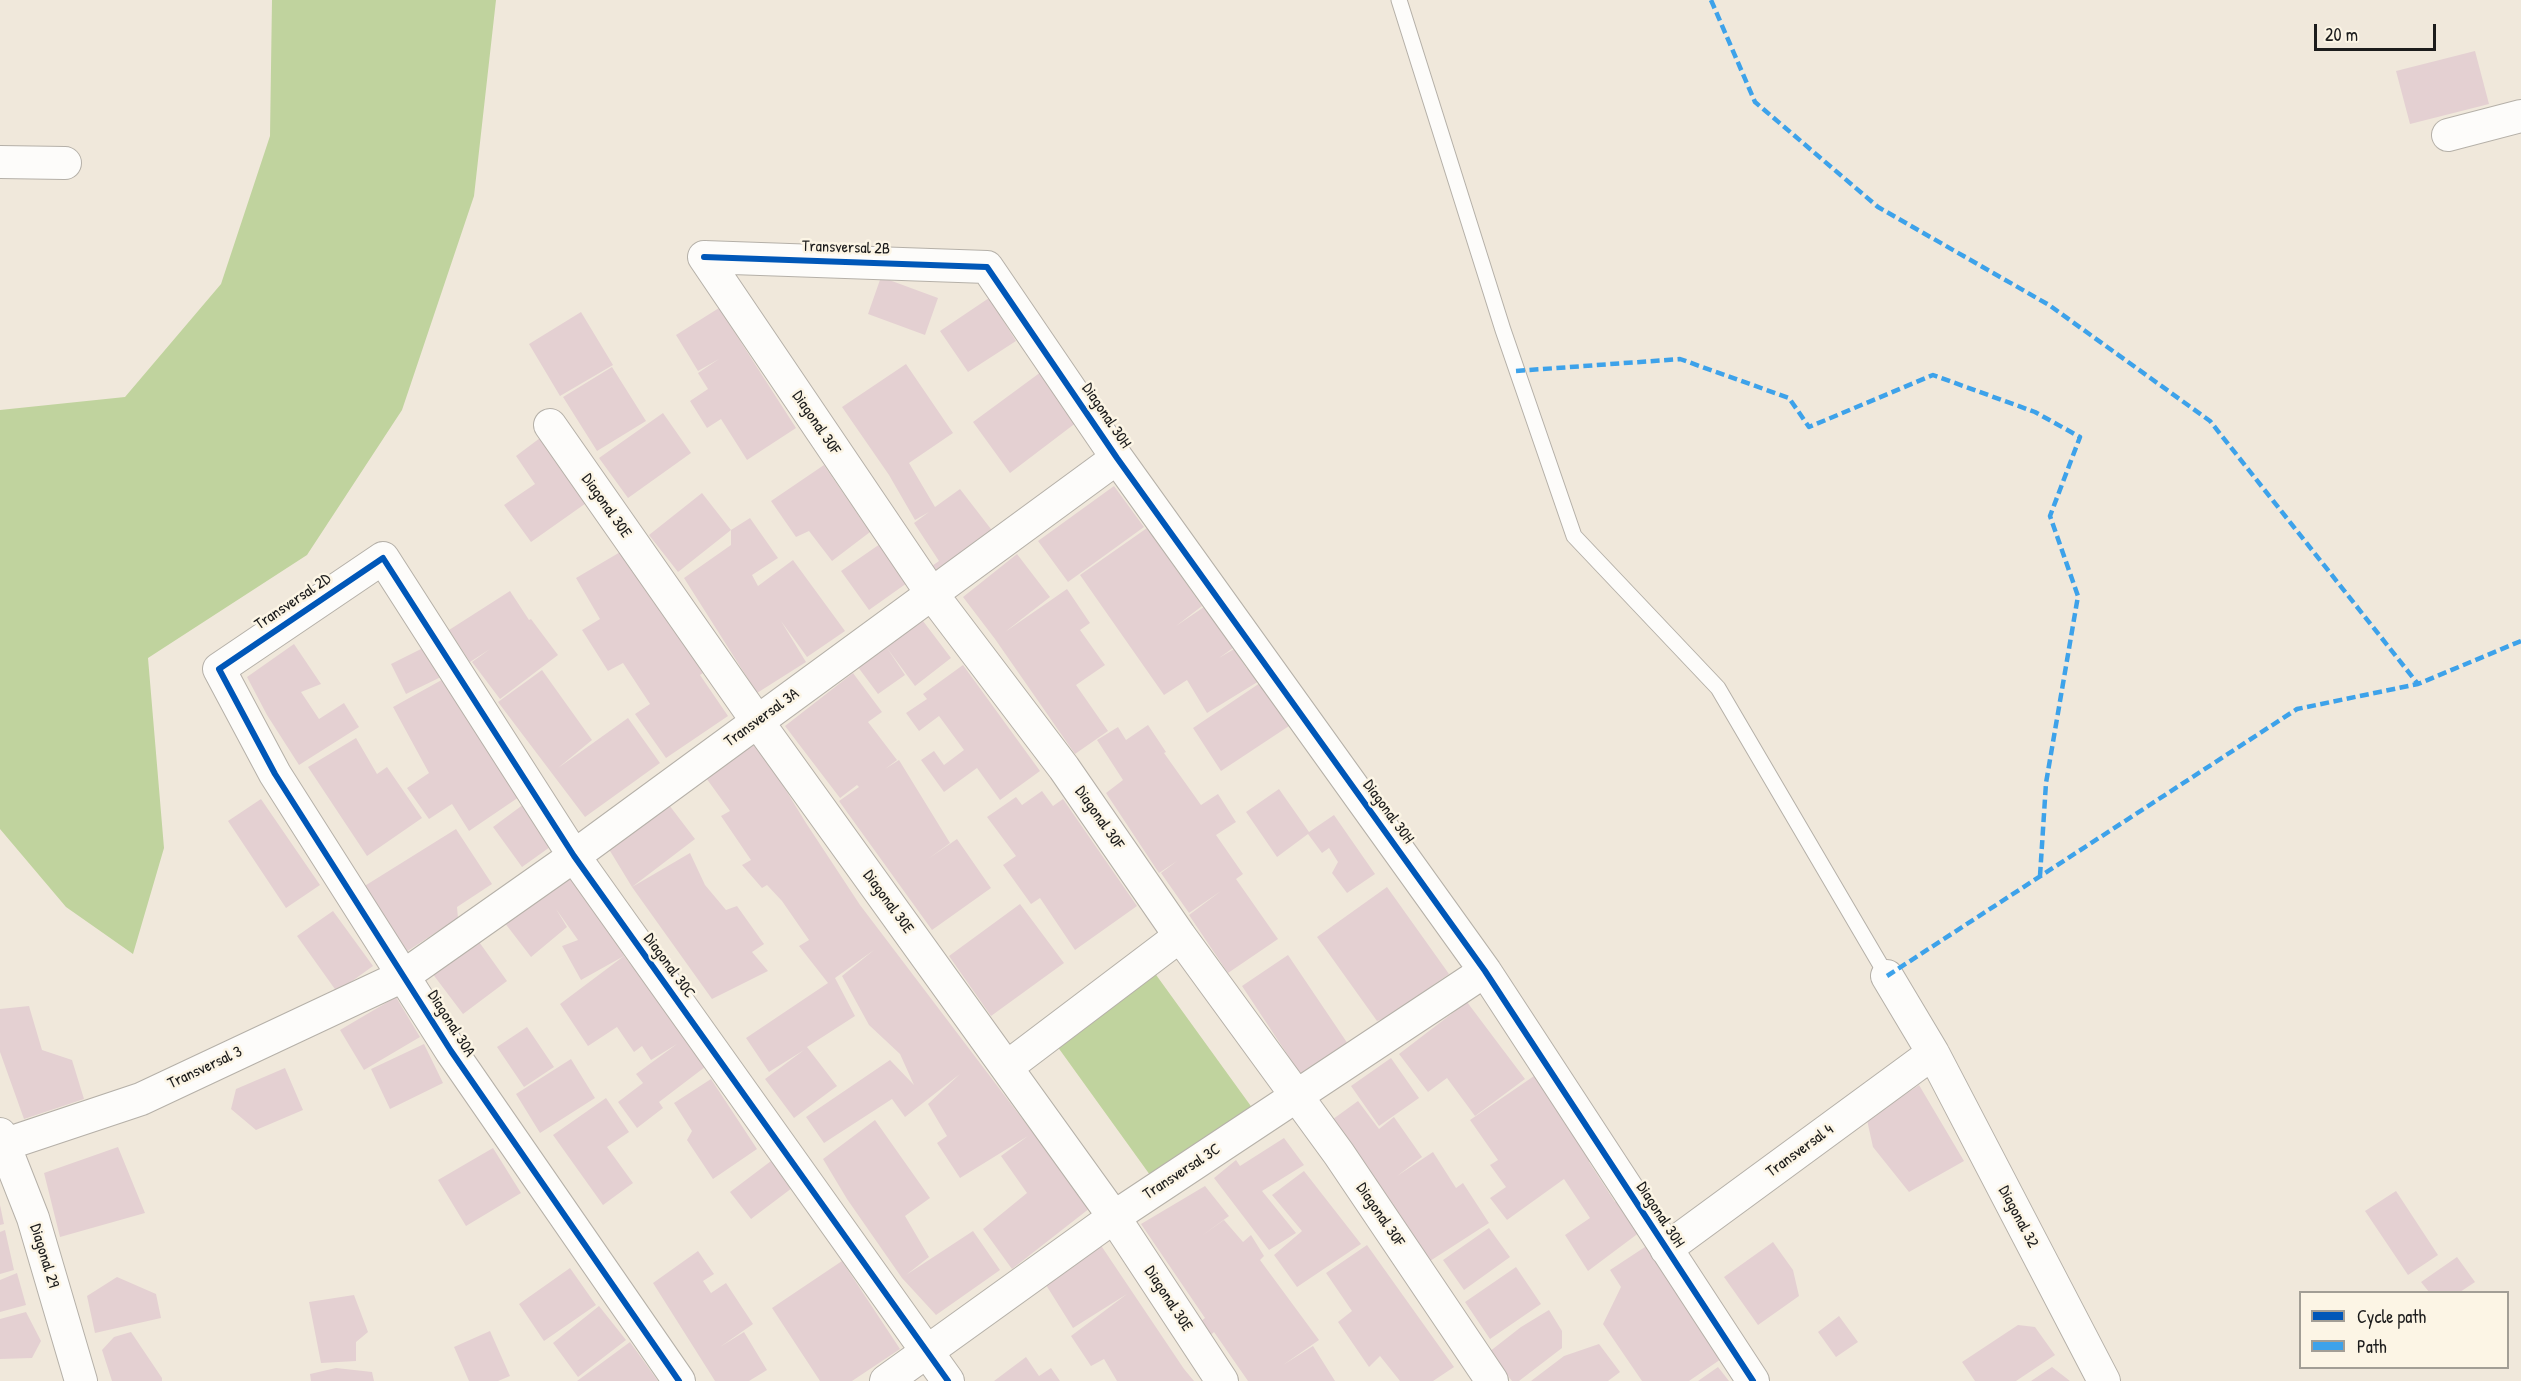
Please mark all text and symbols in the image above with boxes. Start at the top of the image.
scale bar [2317,12,2438,50]
text: 20 m [2325,22,2358,47]
street label: Transversal 2B [802,237,890,259]
street label: Diagonal 30H [1077,380,1135,452]
street label: Diagonal 30F [788,387,844,459]
street label: Diagonal 30E [577,470,635,542]
street label: Transversal 2D [251,570,335,634]
street label: Transversal 3A [721,684,803,752]
street label: Diagonal 30H [1358,776,1418,848]
street label: Diagonal 30F [1070,783,1128,853]
street label: Diagonal 30E [859,866,917,938]
street label: Diagonal 30C [639,930,699,1002]
street label: Diagonal 30A [423,987,479,1061]
street label: Transversal 3 [165,1042,245,1094]
street label: Transversal 4 [1763,1120,1837,1182]
street label: Transversal 3C [1140,1140,1224,1204]
street label: Diagonal 30F [1352,1179,1408,1251]
street label: Diagonal 30H [1632,1179,1688,1251]
street label: Diagonal 32 [1994,1183,2042,1251]
street label: Diagonal 29 [25,1222,63,1290]
street label: Diagonal 30E [1140,1263,1196,1335]
legend [2299,1291,2509,1369]
text: Cycle path [2357,1304,2426,1329]
text: Path [2357,1334,2386,1359]

